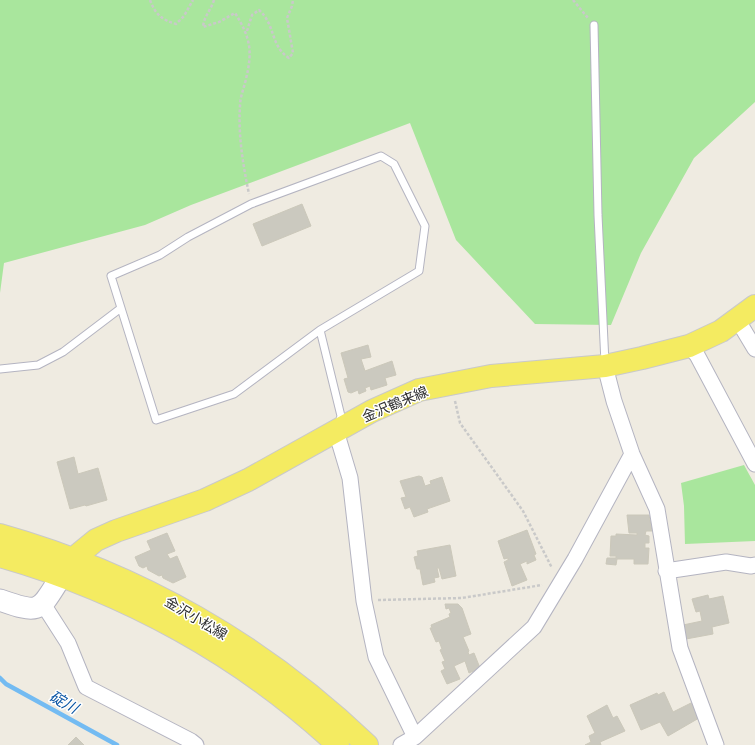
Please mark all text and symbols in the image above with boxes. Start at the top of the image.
street label: 金沢鶴来線 [359,382,431,426]
street label: 金沢小松線 [161,592,231,644]
water label: 碇川 [46,686,83,719]

